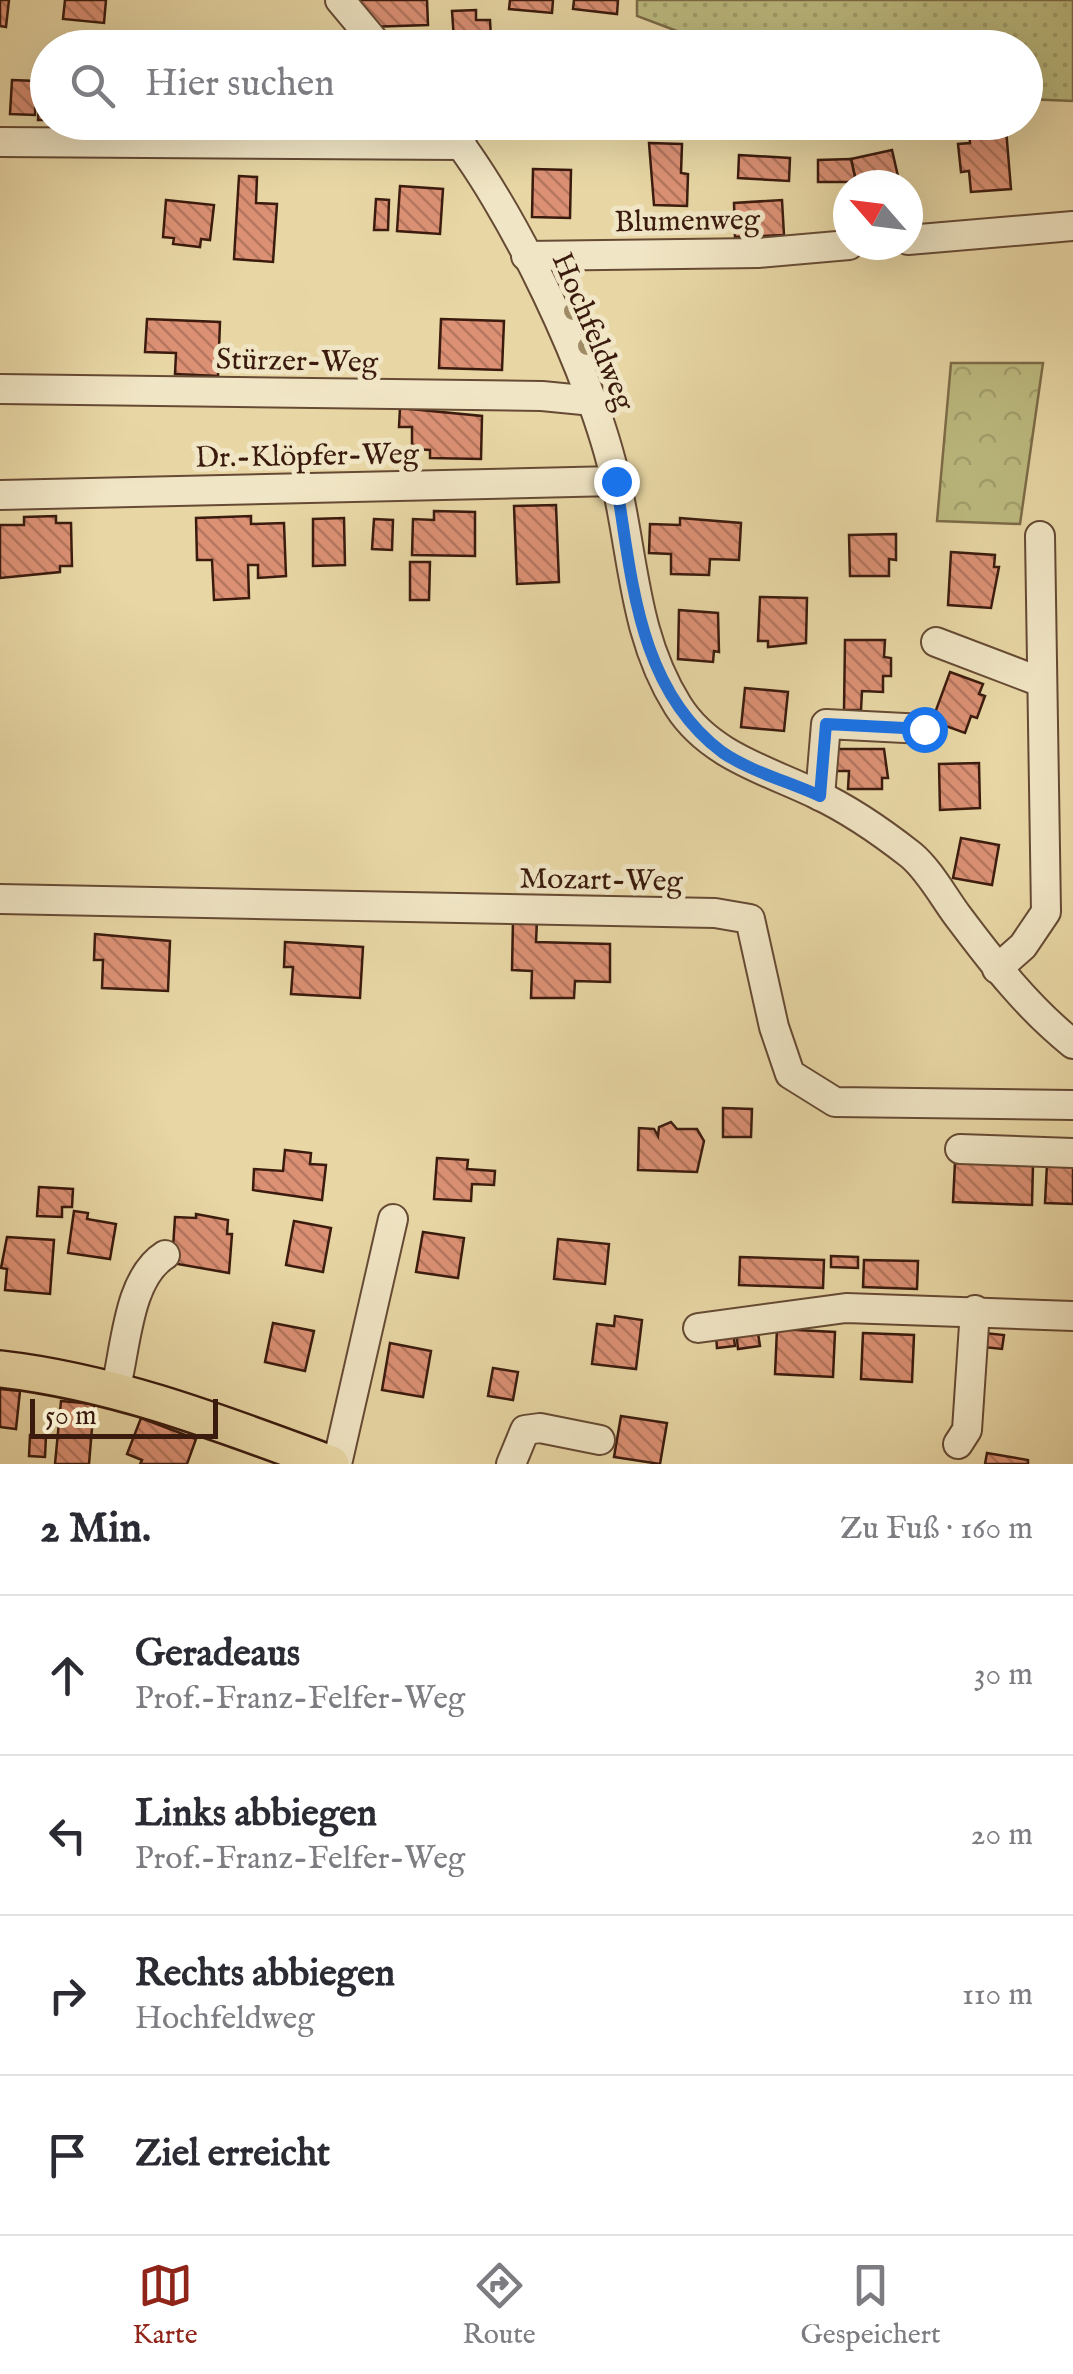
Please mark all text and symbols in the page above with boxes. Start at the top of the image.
search box [30,30,1043,140]
icon: search [65,58,120,113]
text: Hier suchen [145,61,335,109]
north arrow [833,170,923,260]
street label: Blumenweg [614,202,761,242]
street label: Hochfeldweg [542,247,643,417]
street label: Stürzer-Weg [216,342,379,382]
street label: Dr.-Klöpfer-Weg [195,436,420,478]
route end [594,459,640,505]
route start [902,707,948,753]
street label: Mozart-Weg [519,861,684,901]
scale bar [30,1394,218,1438]
text: 50 m [45,1399,97,1434]
text: 2 Min. [40,1503,151,1556]
text: Zu Fuß · 160 m [840,1509,1033,1550]
text: Geradeaus [135,1631,300,1679]
icon: ahead [40,1648,95,1703]
text: 30 m [974,1655,1033,1696]
text: Prof.-Franz-Felfer-Weg [135,1679,465,1720]
text: Links abbiegen [135,1791,377,1839]
icon: left [40,1808,95,1863]
text: 20 m [971,1815,1033,1856]
text: Prof.-Franz-Felfer-Weg [135,1839,465,1880]
text: Rechts abbiegen [135,1951,395,1999]
icon: right [40,1968,95,2023]
text: 110 m [962,1975,1033,2016]
text: Hochfeldweg [135,1999,315,2040]
icon: arrive [40,2128,95,2183]
text: Ziel erreicht [135,2131,330,2179]
tab: Karte [132,2258,198,2353]
tab: Route [463,2258,536,2353]
tab: Gespeichert [801,2258,941,2353]

